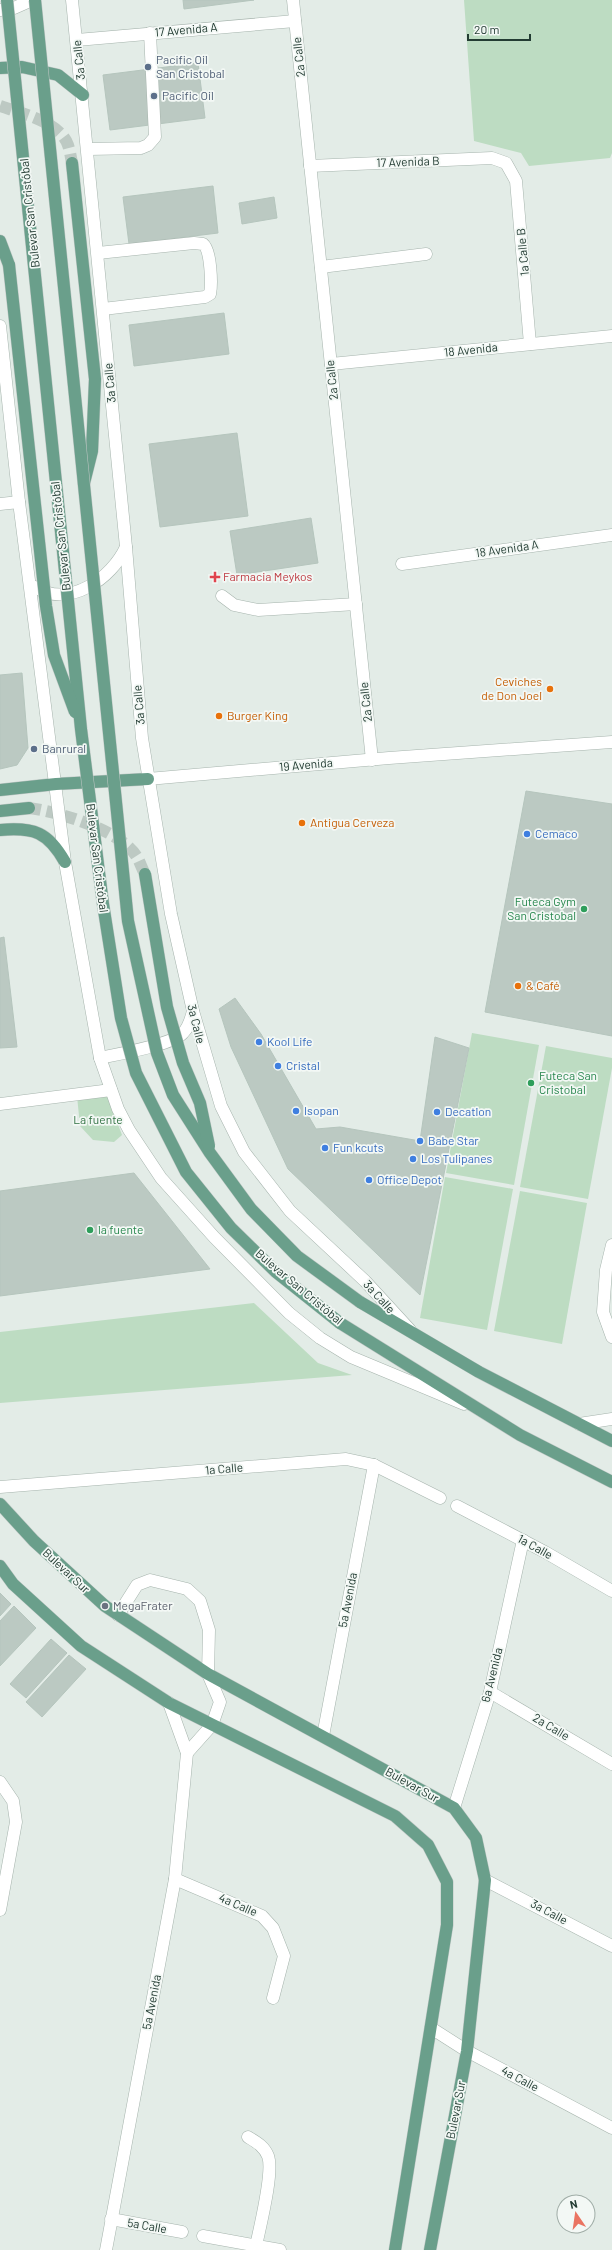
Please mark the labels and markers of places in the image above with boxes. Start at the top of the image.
place label: Pacific Oil San Cristobal [156,52,225,80]
marker: Pacific Oil San Cristobal [143,62,153,72]
place label: Pacific Oil [162,88,214,102]
marker: Pacific Oil [149,91,159,101]
place label: Farmacia Meykos [223,569,312,583]
marker: Farmacia Meykos [210,572,220,582]
place label: Ceviches de Don Joel [481,674,542,702]
marker: Ceviches de Don Joel [545,684,555,694]
place label: Burger King [227,708,288,722]
marker: Burger King [214,711,224,721]
place label: Banrural [42,741,86,755]
marker: Banrural [29,744,39,754]
place label: Antigua Cerveza [310,815,394,829]
marker: Antigua Cerveza [297,818,307,828]
place label: Cemaco [535,826,577,840]
marker: Cemaco [522,829,532,839]
place label: Futeca Gym San Cristobal [507,894,576,922]
marker: Futeca Gym San Cristobal [579,904,589,914]
place label: & Café [526,978,560,992]
marker: & Café [513,981,523,991]
place label: Kool Life [267,1034,312,1048]
marker: Kool Life [254,1037,264,1047]
place label: Cristal [286,1058,320,1072]
marker: Cristal [273,1061,283,1071]
place label: Futeca San Cristobal [539,1068,597,1096]
marker: Futeca San Cristobal [526,1078,536,1088]
place label: Isopan [304,1103,339,1117]
place label: Decatlon [445,1104,491,1118]
marker: Isopan [291,1106,301,1116]
marker: Decatlon [432,1107,442,1117]
place label: Babe Star [428,1133,479,1147]
marker: Babe Star [415,1136,425,1146]
place label: Fun kcuts [333,1140,384,1154]
marker: Fun kcuts [320,1143,330,1153]
place label: Los Tulipanes [421,1151,493,1165]
marker: Los Tulipanes [408,1154,418,1164]
place label: Office Depot [377,1172,442,1186]
marker: Office Depot [364,1175,374,1185]
place label: la fuente [98,1222,143,1236]
marker: la fuente [85,1225,95,1235]
place label: MegaFrater [113,1598,173,1612]
marker: MegaFrater [100,1601,110,1611]

